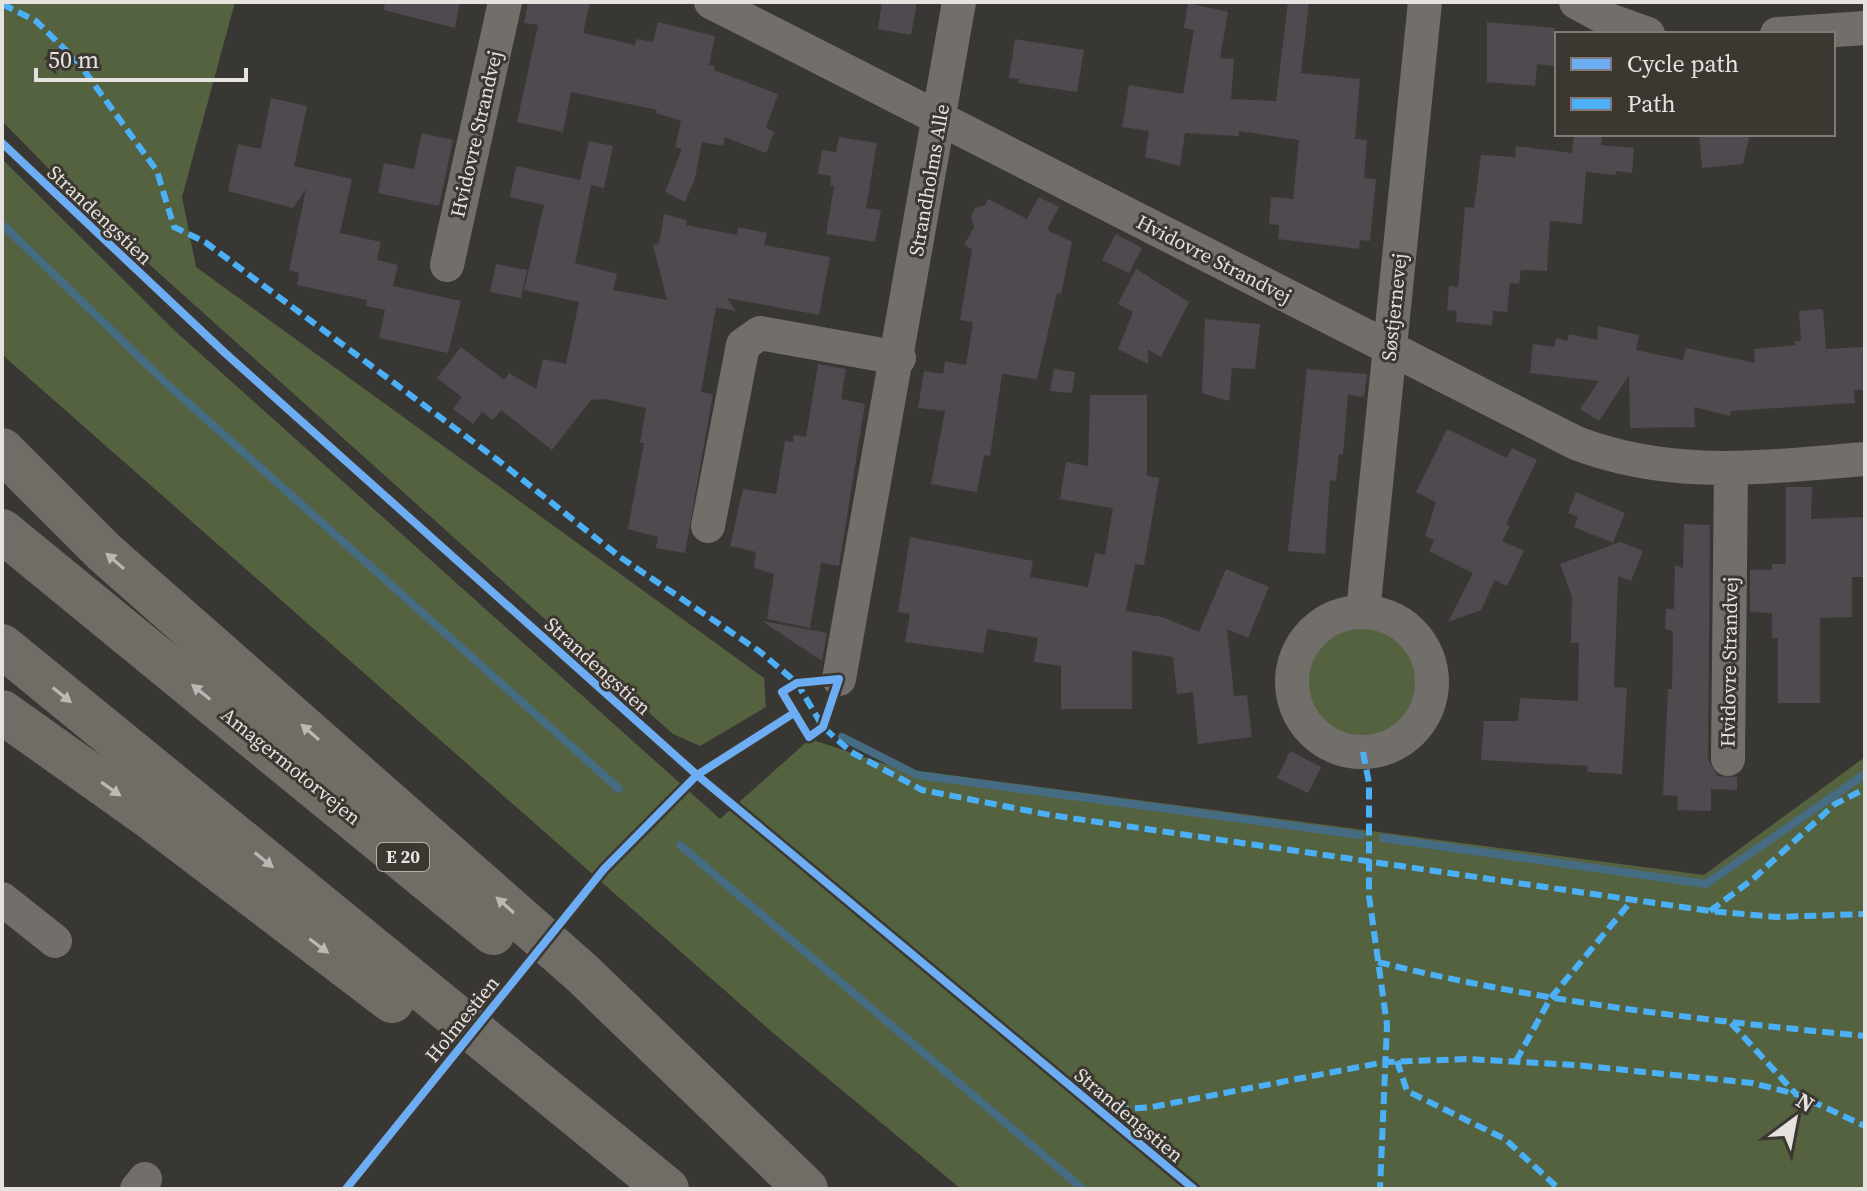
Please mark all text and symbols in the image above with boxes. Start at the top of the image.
scale bar [36,32,246,82]
legend [1555,32,1835,136]
text: 50 m [48,43,99,76]
text: Cycle path [1627,47,1739,80]
street label: Hvidovre Strandvej [443,48,509,220]
text: Path [1627,87,1676,120]
street label: Strandholms Alle [902,102,956,258]
street label: Strandengstien [41,159,159,271]
street label: Hvidovre Strandvej [1132,208,1296,310]
street label: Søstjernevej [1374,252,1414,362]
one-way arrow [105,553,125,570]
street label: Hvidovre Strandvej [1714,577,1744,747]
street label: Strandengstien [539,611,657,721]
one-way arrow [191,684,211,701]
one-way arrow [52,686,72,703]
street label: Amagermotorvejen [215,701,367,831]
one-way arrow [301,724,321,741]
one-way arrow [101,781,122,796]
road number: E 20 [377,843,429,871]
one-way arrow [254,851,274,867]
one-way arrow [495,896,514,914]
one-way arrow [309,937,329,953]
street label: Holmestien [418,970,506,1068]
street label: Strandengstien [1068,1061,1190,1169]
north arrow [1755,1079,1835,1159]
text: N [1791,1085,1820,1119]

